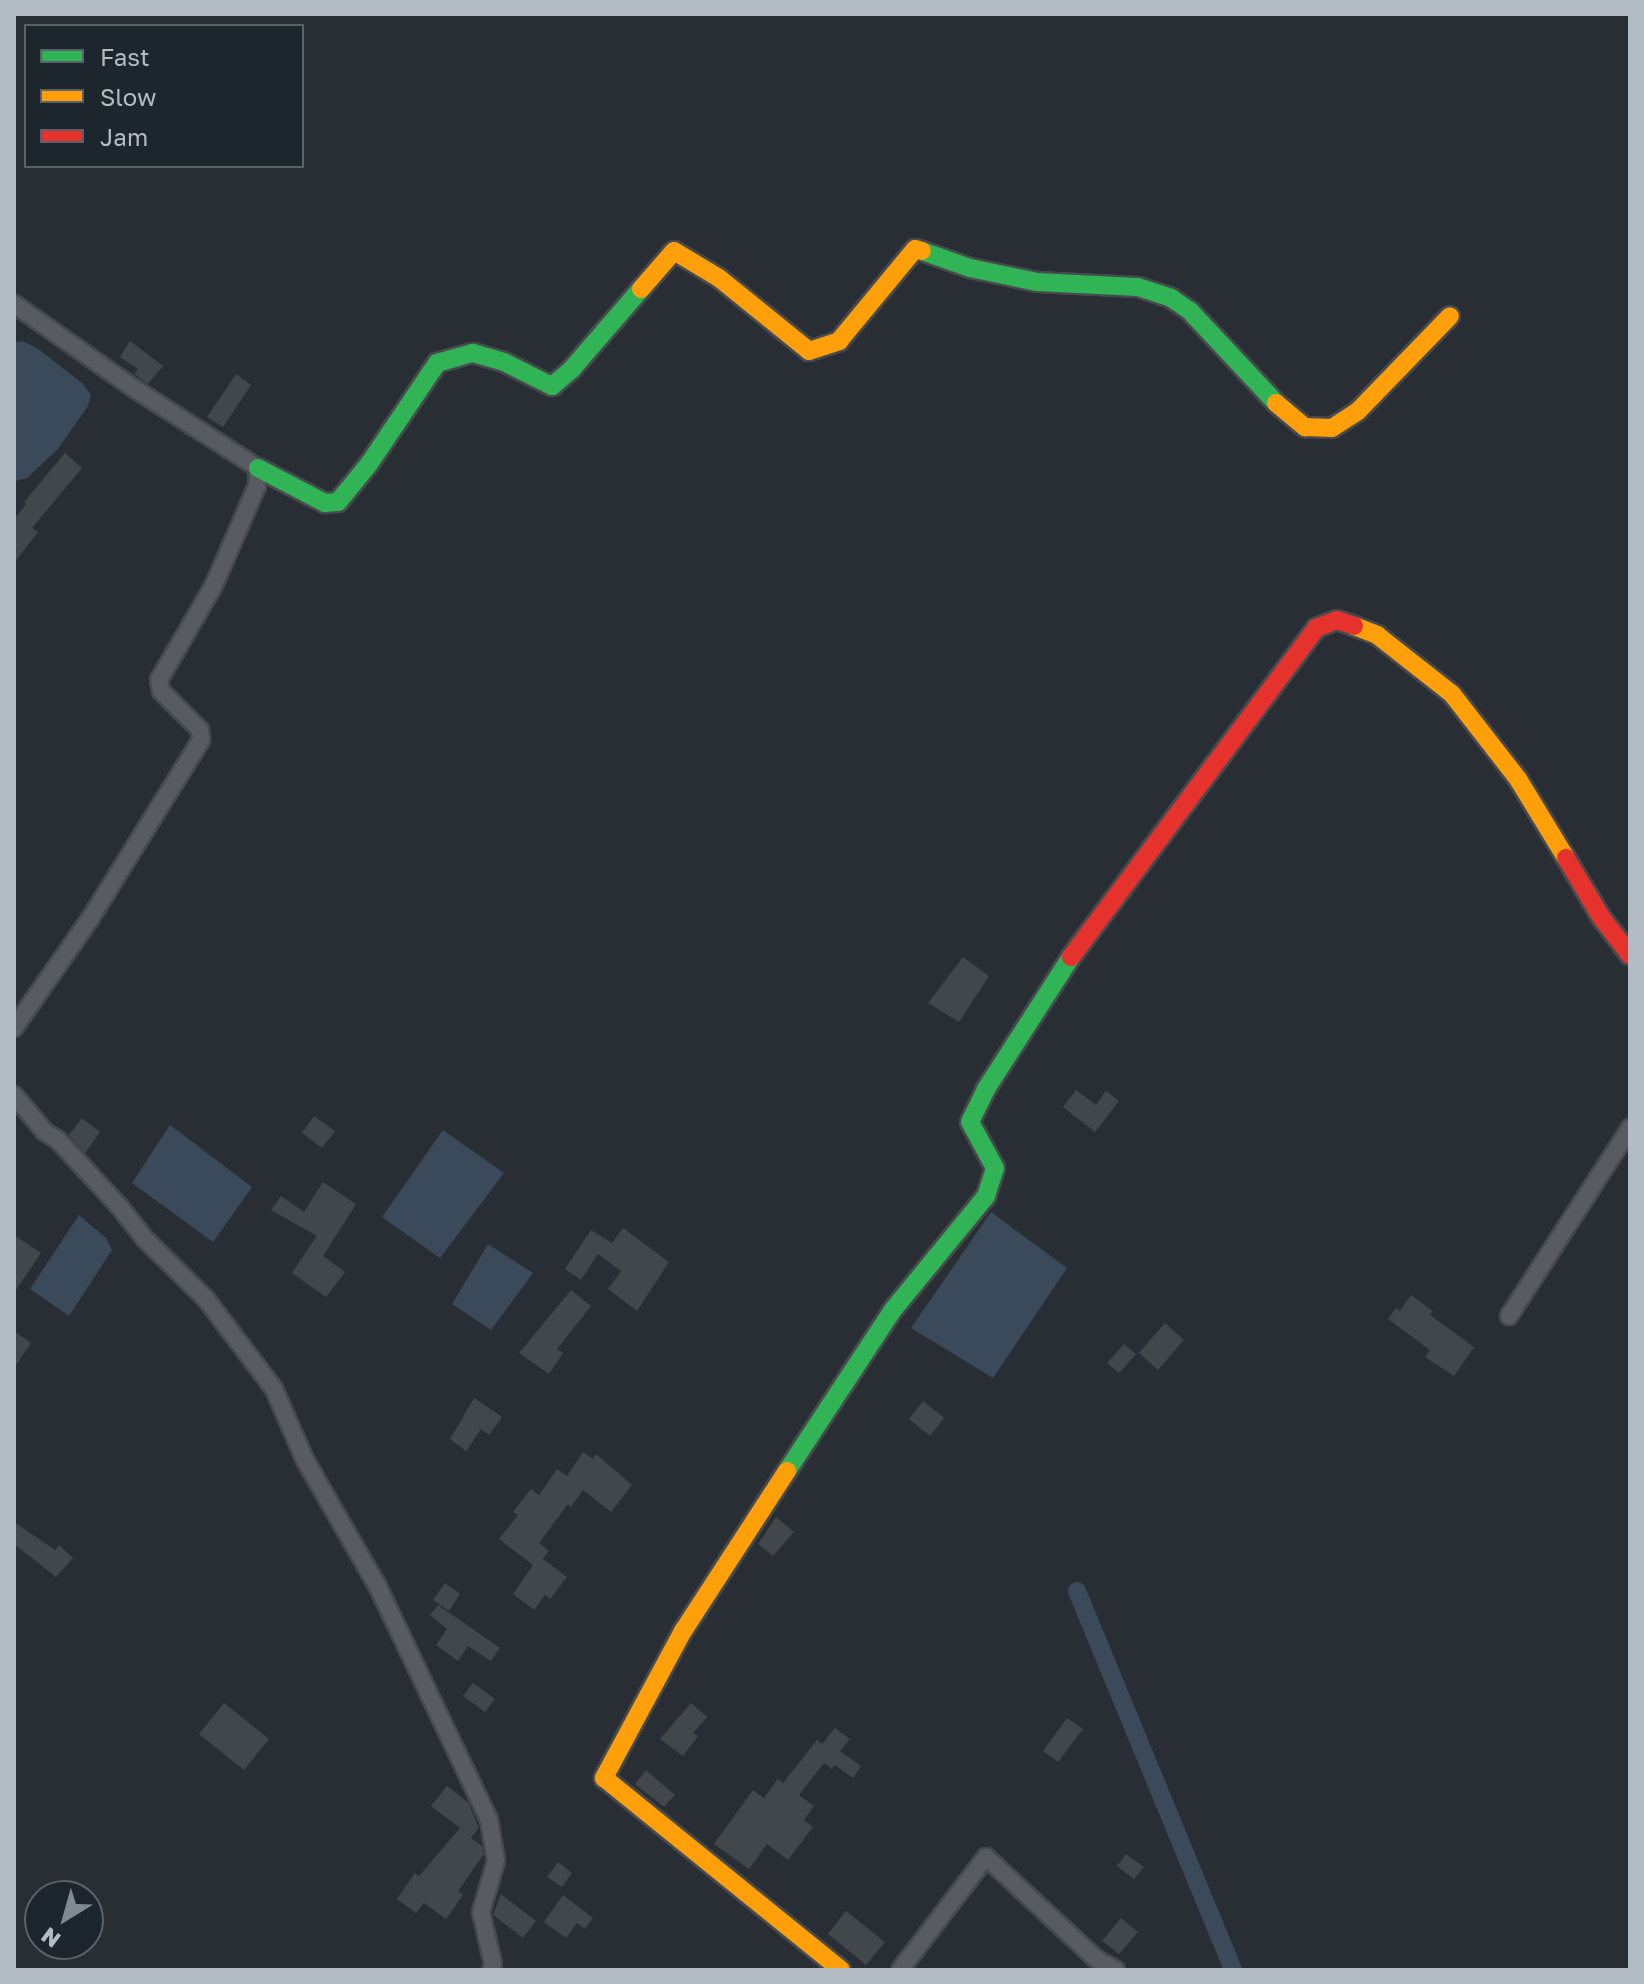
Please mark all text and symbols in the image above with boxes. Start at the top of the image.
legend [24,24,304,168]
text: Fast [100,42,150,71]
text: Slow [100,82,156,111]
text: Jam [100,122,148,151]
north arrow [24,1880,104,1960]
text: N [36,1922,65,1954]

